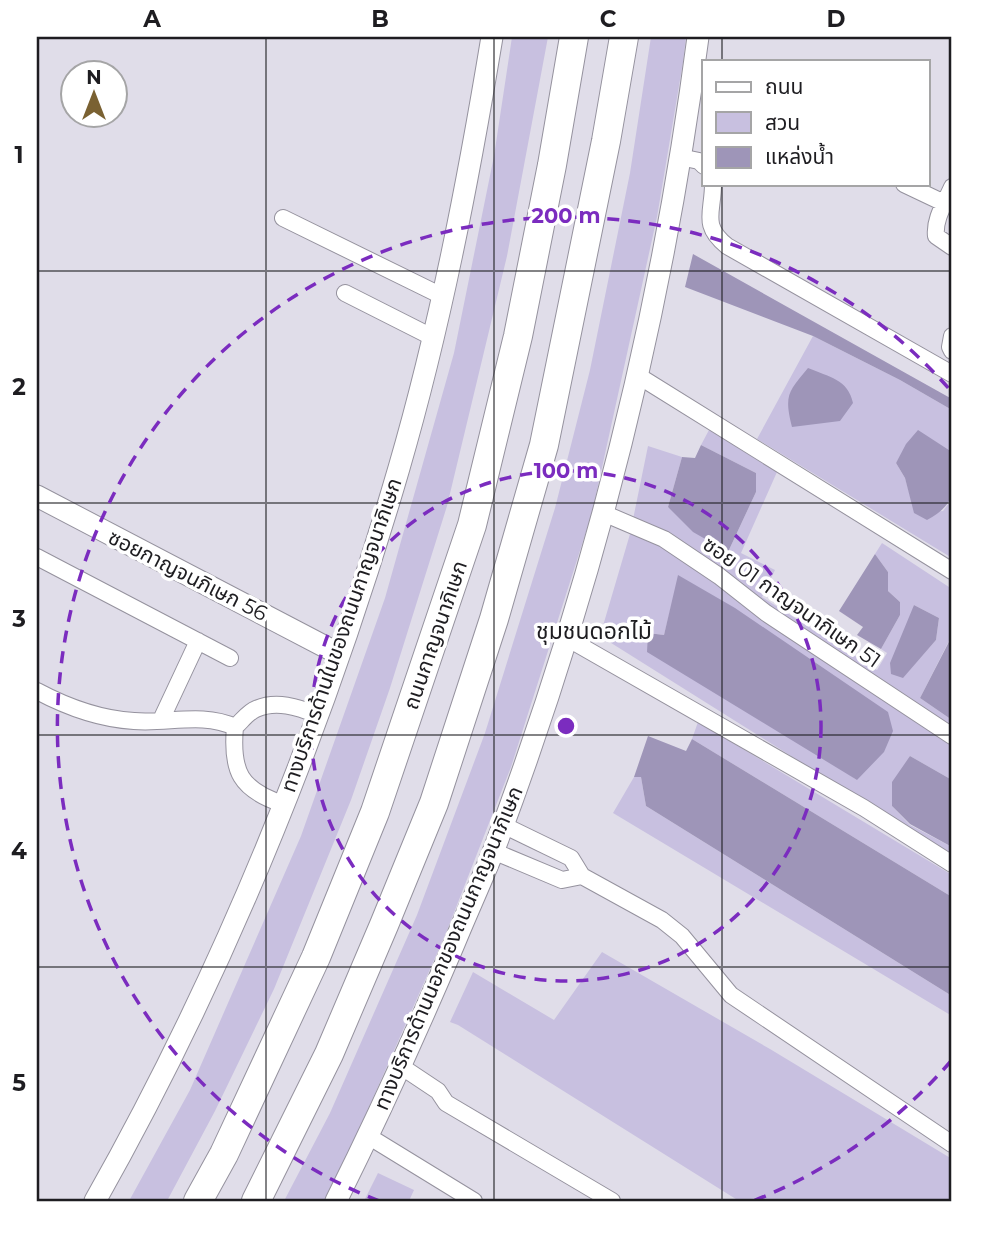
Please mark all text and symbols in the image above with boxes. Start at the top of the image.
text: A [142,5,161,33]
text: B [371,5,389,33]
text: C [600,5,617,33]
text: D [827,5,846,33]
north arrow [60,60,130,130]
legend [702,60,930,186]
text: N [86,66,102,89]
text: ถนน [765,74,803,99]
text: สวน [765,110,800,135]
text: 1 [14,141,24,169]
text: แหล่งน้ำ [765,142,834,169]
text: 200 m [532,203,600,228]
text: 2 [12,373,26,401]
text: 100 m [534,458,598,483]
street label: ทางบริการด้านในของถนนกาญจนาภิเษก [275,475,407,795]
street label: ซอยกาญจนภิเษก 56 [104,524,272,626]
street label: ซอย 01 กาญจนากิเษก 51 [698,531,886,673]
street label: ถนนกาญจนาภิเษก [398,557,472,713]
text: 3 [11,605,26,633]
district label: ชุมชนดอกไม้ [536,617,652,645]
centre of rings [554,714,578,738]
street label: ทางบริการด้านนอกของถนนกาญจนาภิเษก [368,782,528,1114]
text: 4 [11,837,27,865]
text: 5 [12,1069,26,1097]

